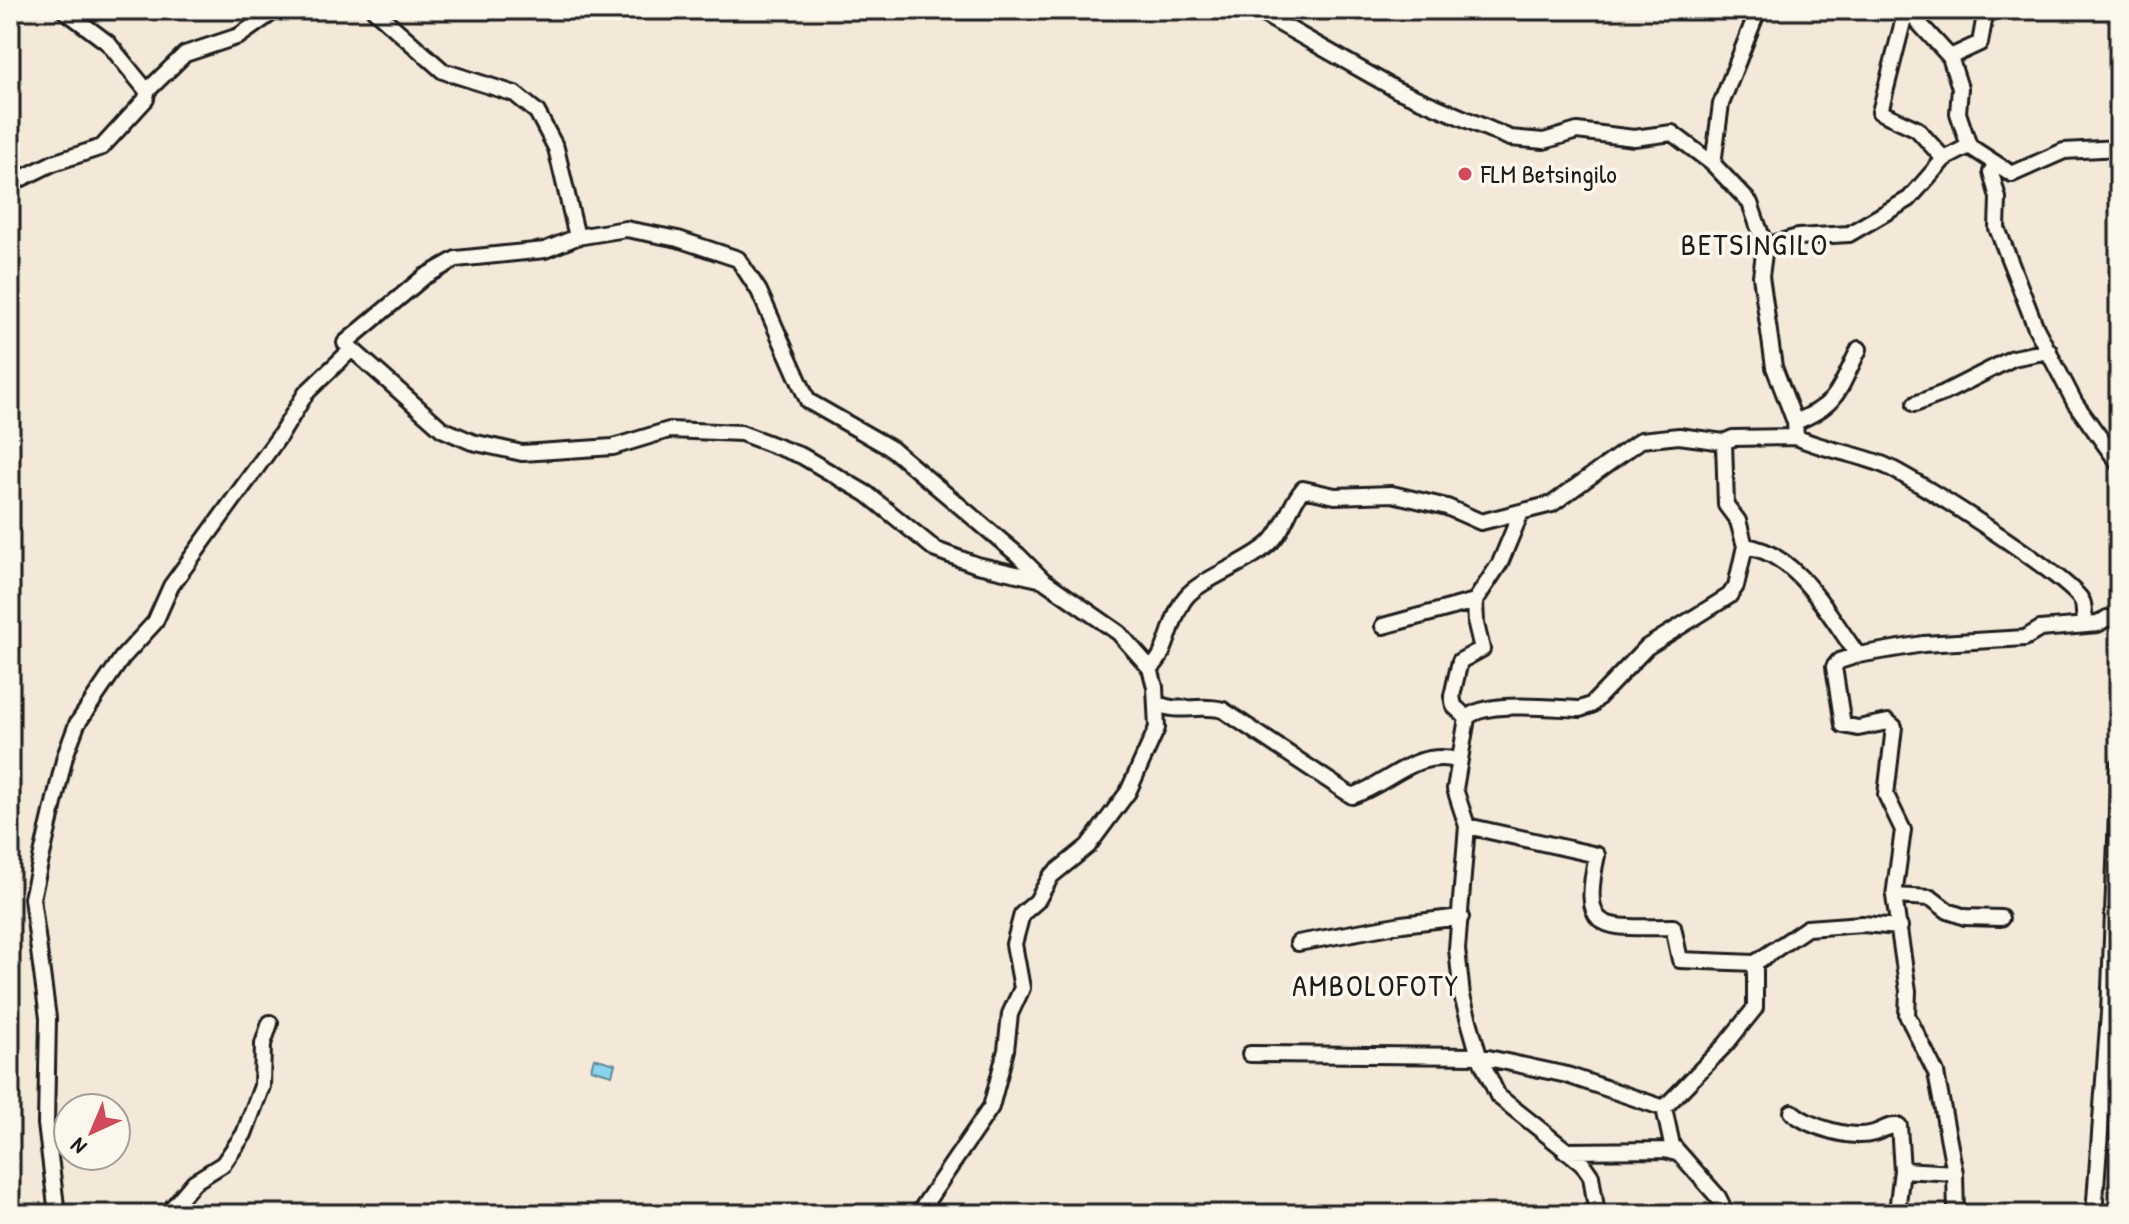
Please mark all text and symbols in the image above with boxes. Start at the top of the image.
place label: FLM Betsingilo [1480,156,1617,191]
marker: FLM Betsingilo [1456,165,1474,183]
district label: BETSINGILO [1681,224,1829,264]
district label: AMBOLOFOTY [1292,965,1460,1005]
north arrow [52,1092,132,1172]
text: N [63,1131,93,1161]

